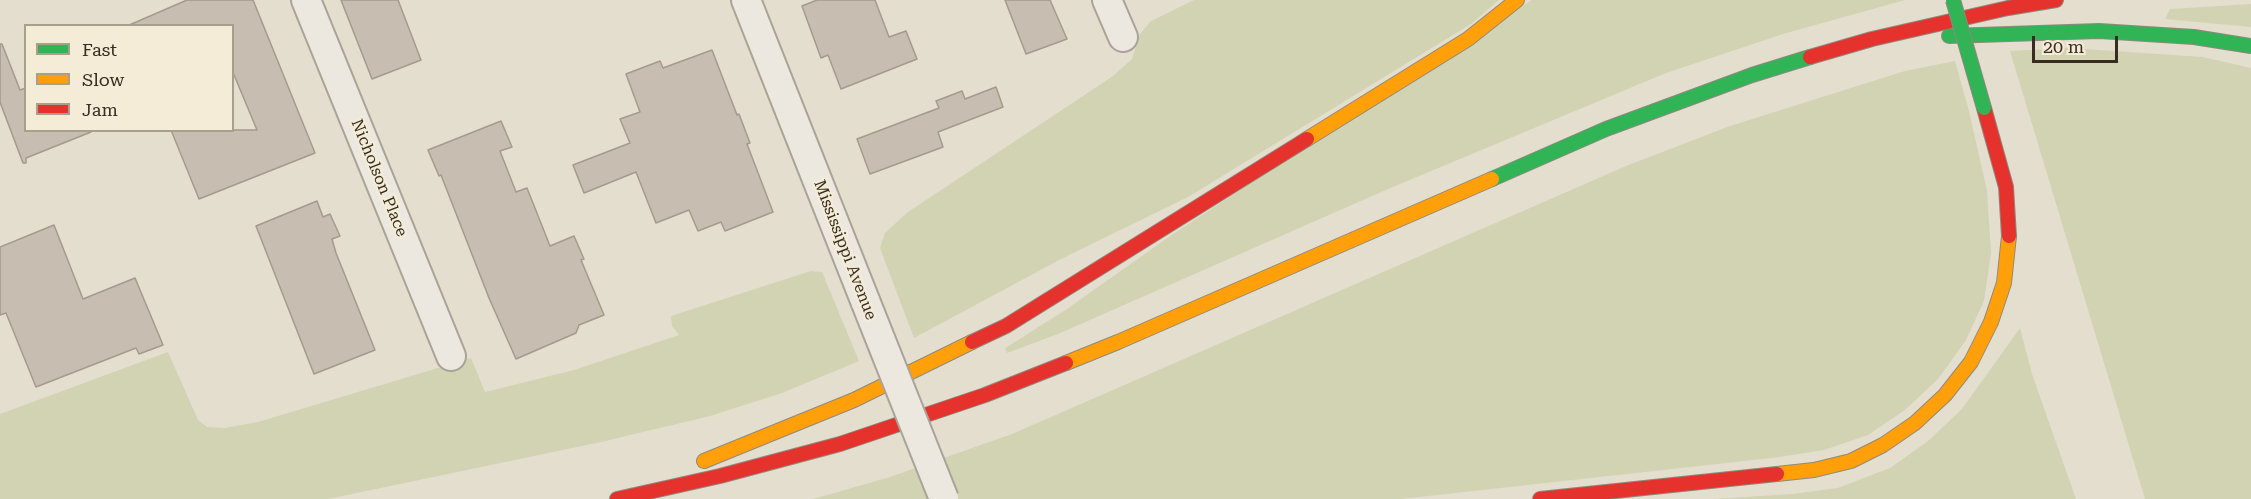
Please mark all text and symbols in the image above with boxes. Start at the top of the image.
legend [24,24,234,132]
scale bar [2035,24,2120,62]
text: 20 m [2043,36,2084,57]
text: Fast [82,39,117,60]
text: Slow [82,69,124,90]
text: Jam [82,99,118,120]
street label: Nicholson Place [347,116,411,240]
street label: Mississippi Avenue [809,177,881,323]

